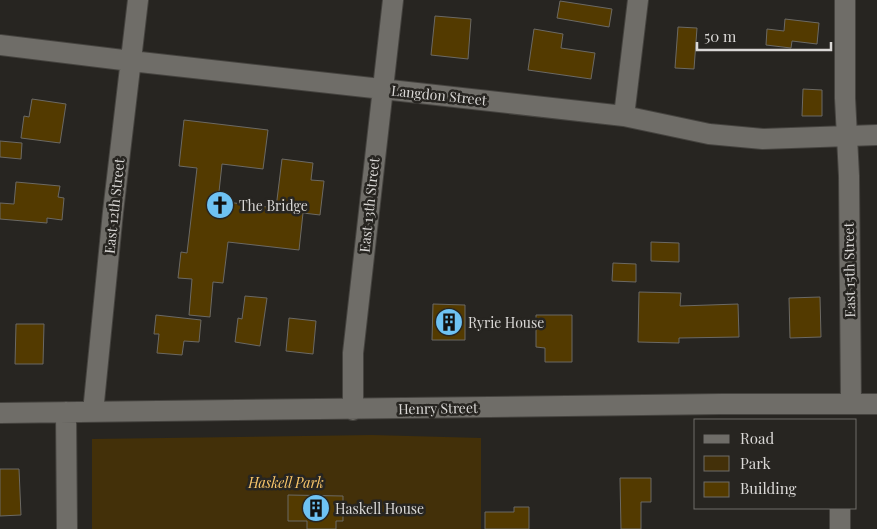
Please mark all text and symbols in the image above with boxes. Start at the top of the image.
scale bar [697,20,831,52]
text: 50 m [704,26,737,46]
street label: Langdon Street [390,81,489,110]
street label: East 13th Street [355,155,384,253]
street label: East 12th Street [100,156,129,255]
church icon: The Bridge [205,190,235,220]
place label: The Bridge [239,196,308,215]
street label: East 15th Street [839,221,859,318]
building icon: Ryrie House [434,307,464,337]
place label: Ryrie House [468,313,544,332]
street label: Henry Street [398,398,479,418]
legend [694,419,857,509]
text: Road [740,428,774,448]
text: Park [740,453,772,473]
park label: Haskell Park [247,473,324,492]
text: Building [740,478,797,498]
building icon: Haskell House [301,493,331,523]
place label: Haskell House [335,499,424,518]

